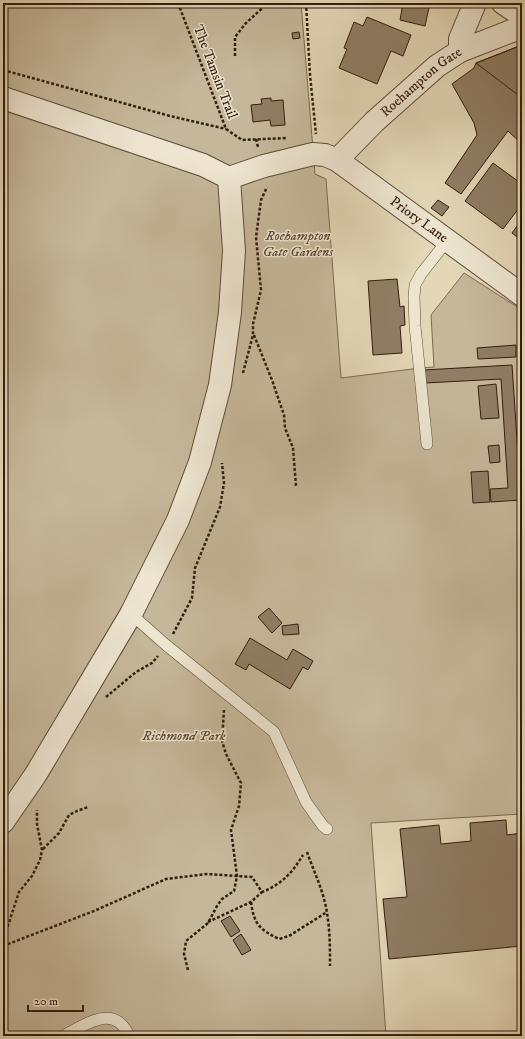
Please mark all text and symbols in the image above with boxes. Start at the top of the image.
street label: The Tamsin Trail [189,22,241,122]
street label: Roehampton Gate [377,43,465,121]
street label: Priory Lane [386,193,452,247]
park label: Roehampton Gate Gardens [263,227,334,261]
park label: Richmond Park [141,727,226,745]
scale bar [28,987,83,1013]
text: 20 m [34,994,58,1009]

